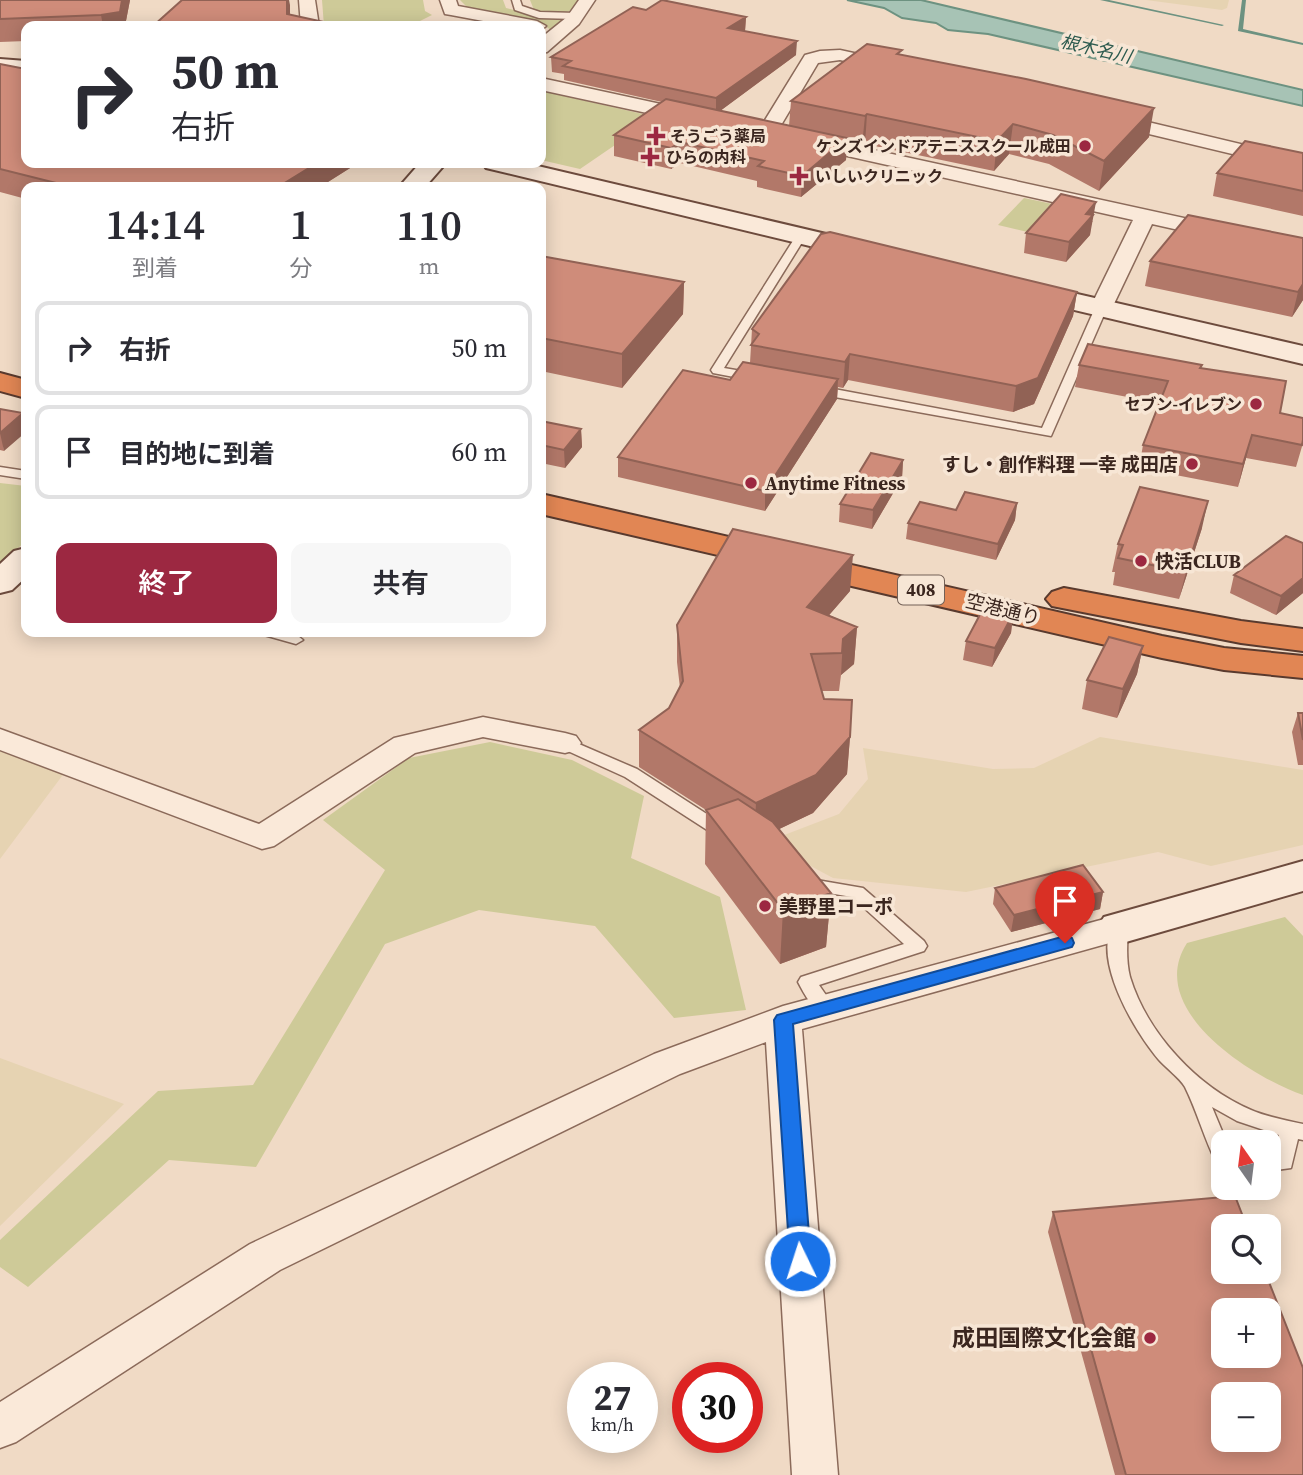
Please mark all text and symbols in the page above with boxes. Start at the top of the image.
water label: 根木名川 [1058,28,1136,69]
text: 50 m [171,37,279,104]
icon: right [56,49,147,140]
text: 右折 [171,105,235,149]
place label: そうごう薬局 [670,125,766,147]
marker: そうごう薬局 [648,128,664,144]
place label: ケンズインドアテニススクール成田 [816,135,1071,157]
marker: ケンズインドアテニススクール成田 [1077,138,1093,154]
place label: ひらの内科 [666,146,746,168]
marker: ひらの内科 [640,147,660,167]
place label: いしいクリニック [815,165,943,187]
marker: いしいクリニック [789,166,809,186]
text: 14:14 [105,195,205,253]
text: 1 [290,195,312,253]
text: 110 [396,196,462,254]
text: m [419,250,439,282]
text: 到着 [132,252,178,284]
text: 分 [289,252,312,284]
icon: right [60,329,98,367]
text: 50 m [452,330,507,366]
text: 右折 [119,332,171,368]
place label: セブン-イレブン [1125,393,1242,415]
marker: セブン-イレブン [1248,396,1264,412]
icon: arrive [60,433,98,471]
text: 60 m [452,434,507,470]
text: 目的地に到着 [119,436,275,472]
place label: すし・創作料理 一幸 成田店 [942,451,1178,477]
marker: すし・創作料理 一幸 成田店 [1184,456,1200,472]
place label: Anytime Fitness [765,470,906,496]
marker: Anytime Fitness [743,475,759,491]
button: 終了 [56,543,277,623]
button: 共有 [291,543,511,623]
place label: 快活CLUB [1155,548,1241,574]
marker: 快活CLUB [1133,553,1149,569]
road number: 408 [898,576,944,604]
street label: 空港通り [963,587,1043,631]
pin [1035,871,1095,943]
icon: arrive [1046,882,1084,920]
place label: 美野里コーポ [779,893,893,919]
marker: 美野里コーポ [757,898,773,914]
north arrow [1211,1130,1281,1200]
map controls [1211,1130,1281,1452]
button: search [1211,1214,1281,1284]
position arrow [763,1224,837,1298]
button: + [1211,1298,1281,1368]
place label: 成田国際文化会館 [952,1322,1136,1354]
marker: 成田国際文化会館 [1142,1330,1158,1346]
speed limit sign: 30 [672,1362,763,1453]
text: 27 [594,1374,631,1422]
button: − [1211,1382,1281,1452]
text: km/h [591,1412,634,1437]

